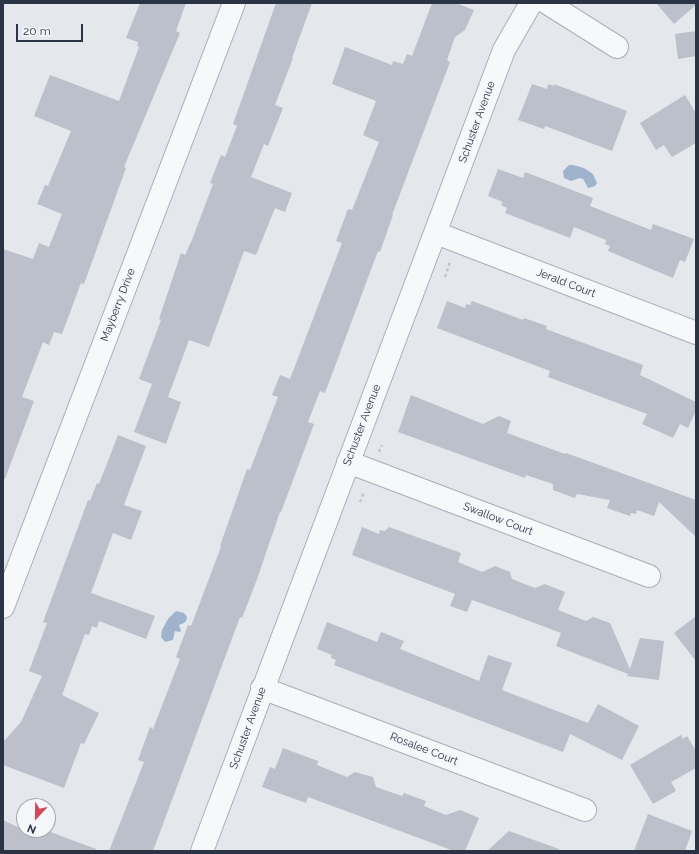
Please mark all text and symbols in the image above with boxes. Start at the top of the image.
scale bar [18,16,85,42]
text: 20 m [23,24,51,38]
street label: Schuster Avenue [456,79,498,165]
street label: Jerald Court [535,266,597,300]
street label: Mayberry Drive [98,267,138,343]
street label: Schuster Avenue [340,382,384,468]
street label: Swallow Court [461,500,535,538]
street label: Schuster Avenue [227,685,269,771]
street label: Rosalee Court [388,730,460,768]
north arrow [16,798,56,838]
text: N [25,821,38,836]

